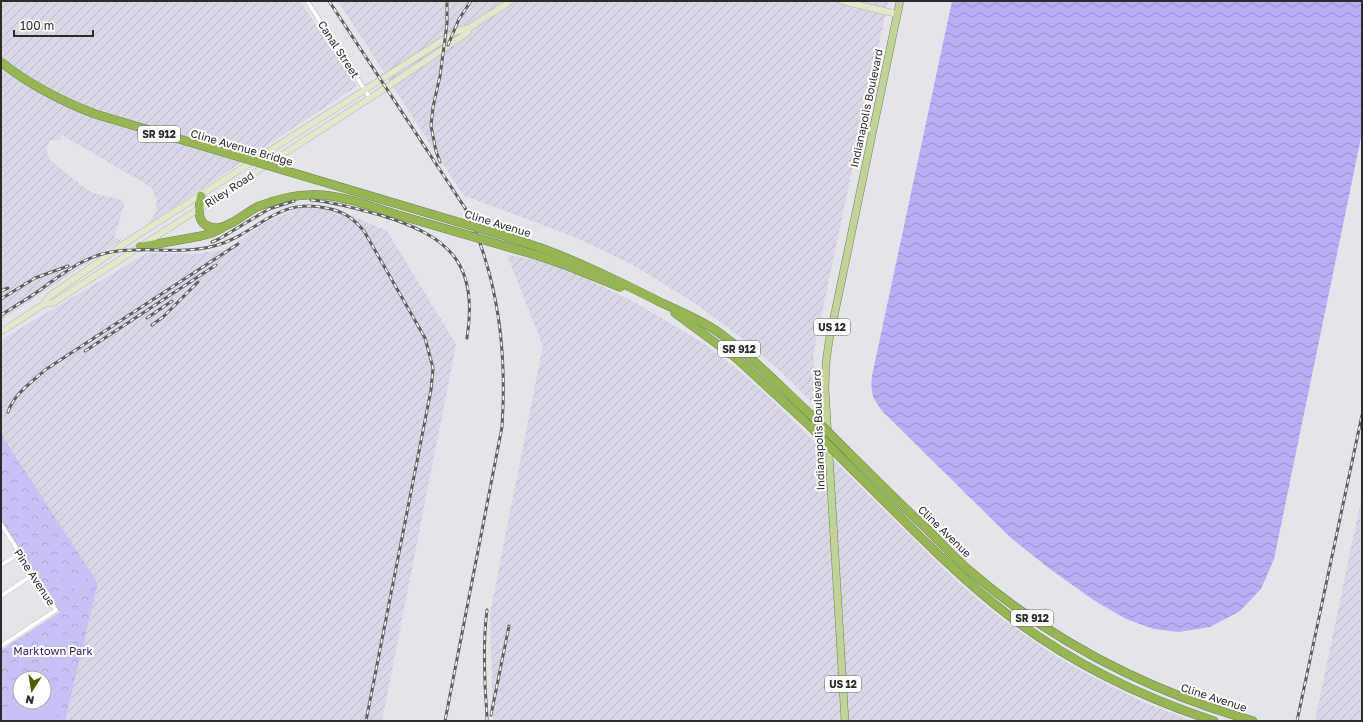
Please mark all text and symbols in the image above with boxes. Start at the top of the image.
scale bar [14,12,93,38]
text: 100 m [20,18,54,33]
street label: Canal Street [316,18,362,80]
street label: Indianapolis Boulevard [847,48,885,168]
road number: SR 912 [138,126,180,142]
street label: Cline Avenue Bridge [189,126,295,168]
street label: Riley Road [202,168,256,210]
street label: Cline Avenue [463,207,533,239]
road number: US 12 [814,319,850,335]
road number: SR 912 [718,341,760,357]
street label: Indianapolis Boulevard [809,369,827,491]
street label: Cline Avenue [916,502,974,560]
street label: Pine Avenue [12,546,58,608]
road number: SR 912 [1011,610,1053,626]
park label: Marktown Park [13,644,93,657]
north arrow [12,670,52,710]
road number: US 12 [825,676,861,692]
street label: Cline Avenue [1179,680,1249,714]
text: N [24,693,35,707]

